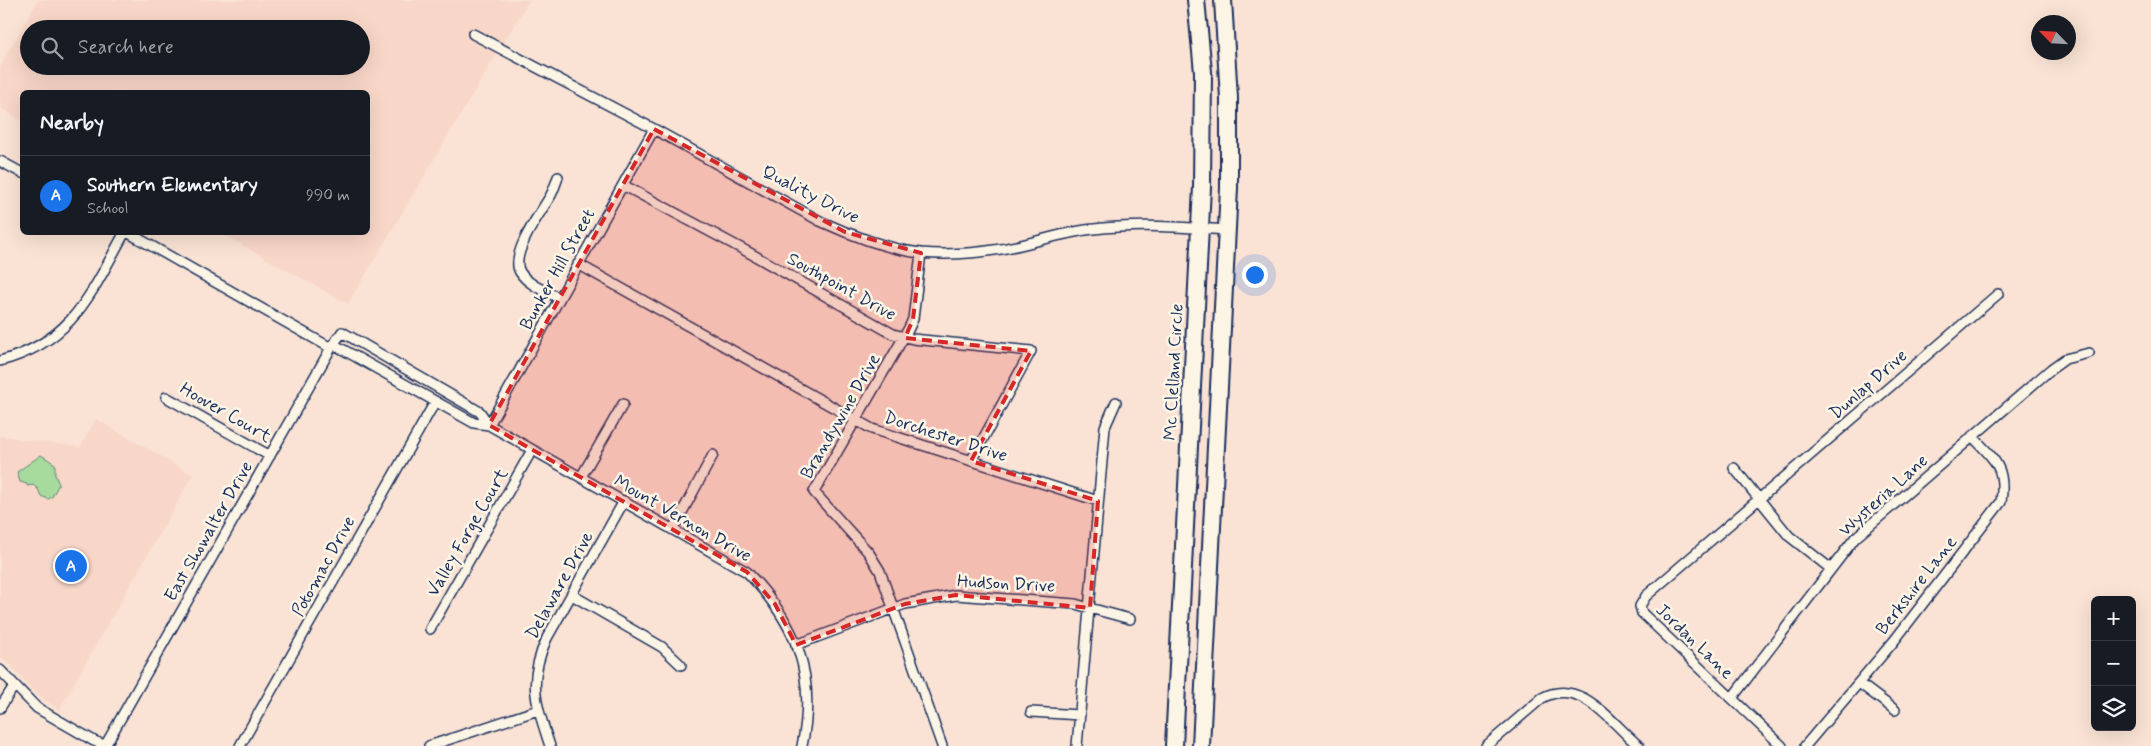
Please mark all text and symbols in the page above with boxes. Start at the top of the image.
north arrow [2031,15,2076,60]
search box [20,20,370,75]
icon: search [38,34,66,62]
text: Search here [78,35,174,60]
text: Nearby [40,109,104,137]
street label: Quality Drive [758,160,863,230]
text: Southern Elementary [87,173,258,198]
text: A [51,185,61,206]
text: 990 m [306,185,350,206]
text: School [87,198,128,219]
street label: Bunker Hill Street [515,204,601,334]
street label: Southpoint Drive [783,247,900,327]
your location [1242,262,1268,288]
street label: Mc Clelland Circle [1158,303,1190,441]
street label: Dunlap Drive [1824,344,1913,425]
street label: Brandywine Drive [795,349,887,484]
street label: Hoover Court [175,377,276,449]
street label: Dorchester Drive [881,406,1010,468]
street label: Wysteria Lane [1834,449,1933,542]
street label: East Showalter Drive [159,457,259,606]
street label: Valley Forge Court [421,464,515,601]
street label: Mount Vernon Drive [609,470,756,568]
street label: Potomac Drive [286,512,361,621]
street label: Delaware Drive [520,527,599,644]
street label: Berkshire Lane [1871,531,1963,640]
pin: A [55,547,87,585]
street label: Hudson Drive [956,569,1056,599]
map controls [2091,596,2136,731]
button: + [2091,596,2136,641]
street label: Jordan Lane [1650,598,1739,685]
button: − [2091,641,2136,686]
button: layers [2091,686,2136,731]

